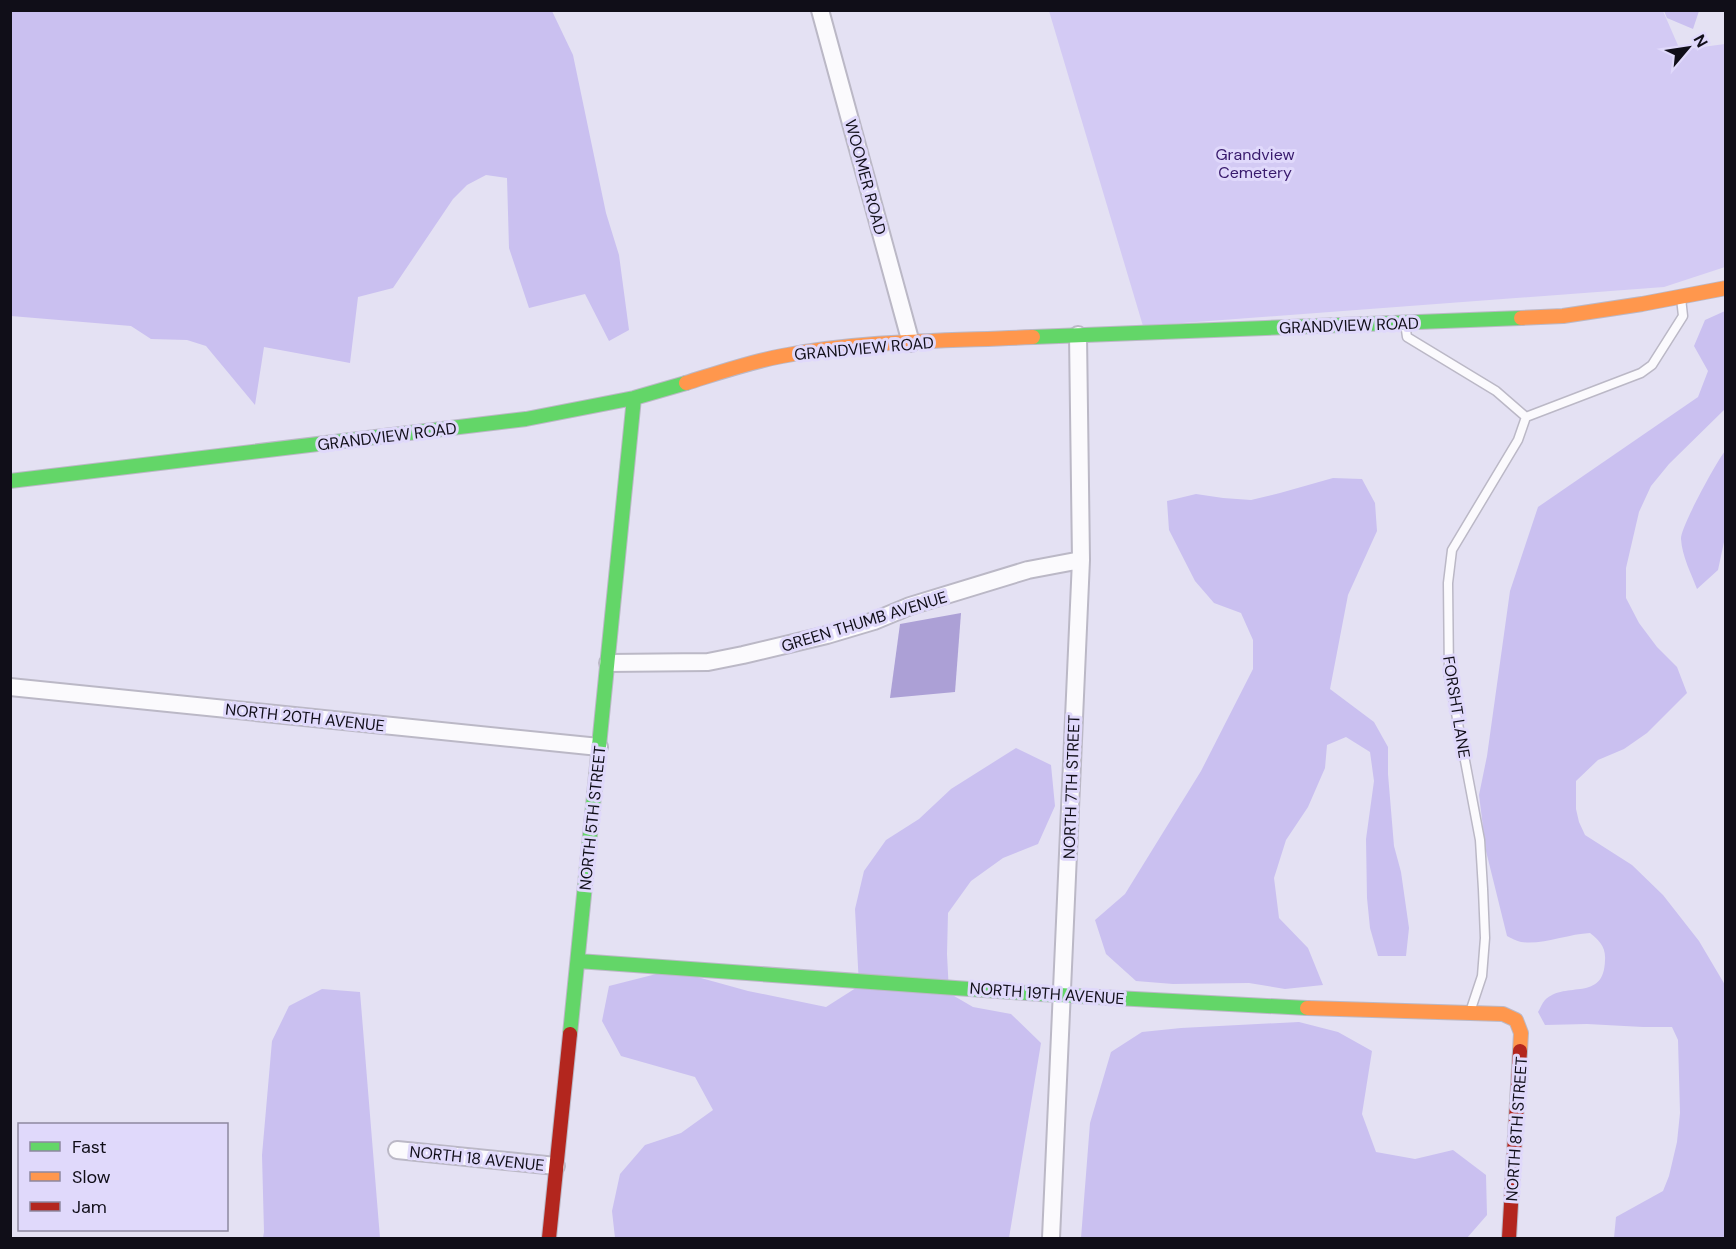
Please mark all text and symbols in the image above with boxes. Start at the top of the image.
north arrow [1658,18,1718,78]
text: N [1689,31,1713,51]
street label: WOOMER ROAD [840,117,891,237]
park label: Grandview Cemetery [1215,144,1295,183]
street label: GRANDVIEW ROAD [1279,313,1419,338]
street label: GRANDVIEW ROAD [793,332,935,365]
street label: GRANDVIEW ROAD [316,418,458,455]
street label: GREEN THUMB AVENUE [779,586,950,657]
street label: FORSHT LANE [1438,655,1475,760]
street label: NORTH 20TH AVENUE [224,699,386,736]
street label: NORTH 7TH STREET [1058,715,1085,859]
street label: NORTH 5TH STREET [574,745,611,891]
street label: NORTH 19TH AVENUE [969,978,1125,1009]
street label: NORTH 8TH STREET [1501,1056,1532,1202]
legend [18,1123,228,1231]
text: Fast [72,1135,107,1159]
street label: NORTH 18 AVENUE [408,1141,545,1176]
text: Slow [72,1165,111,1189]
text: Jam [72,1195,107,1219]

